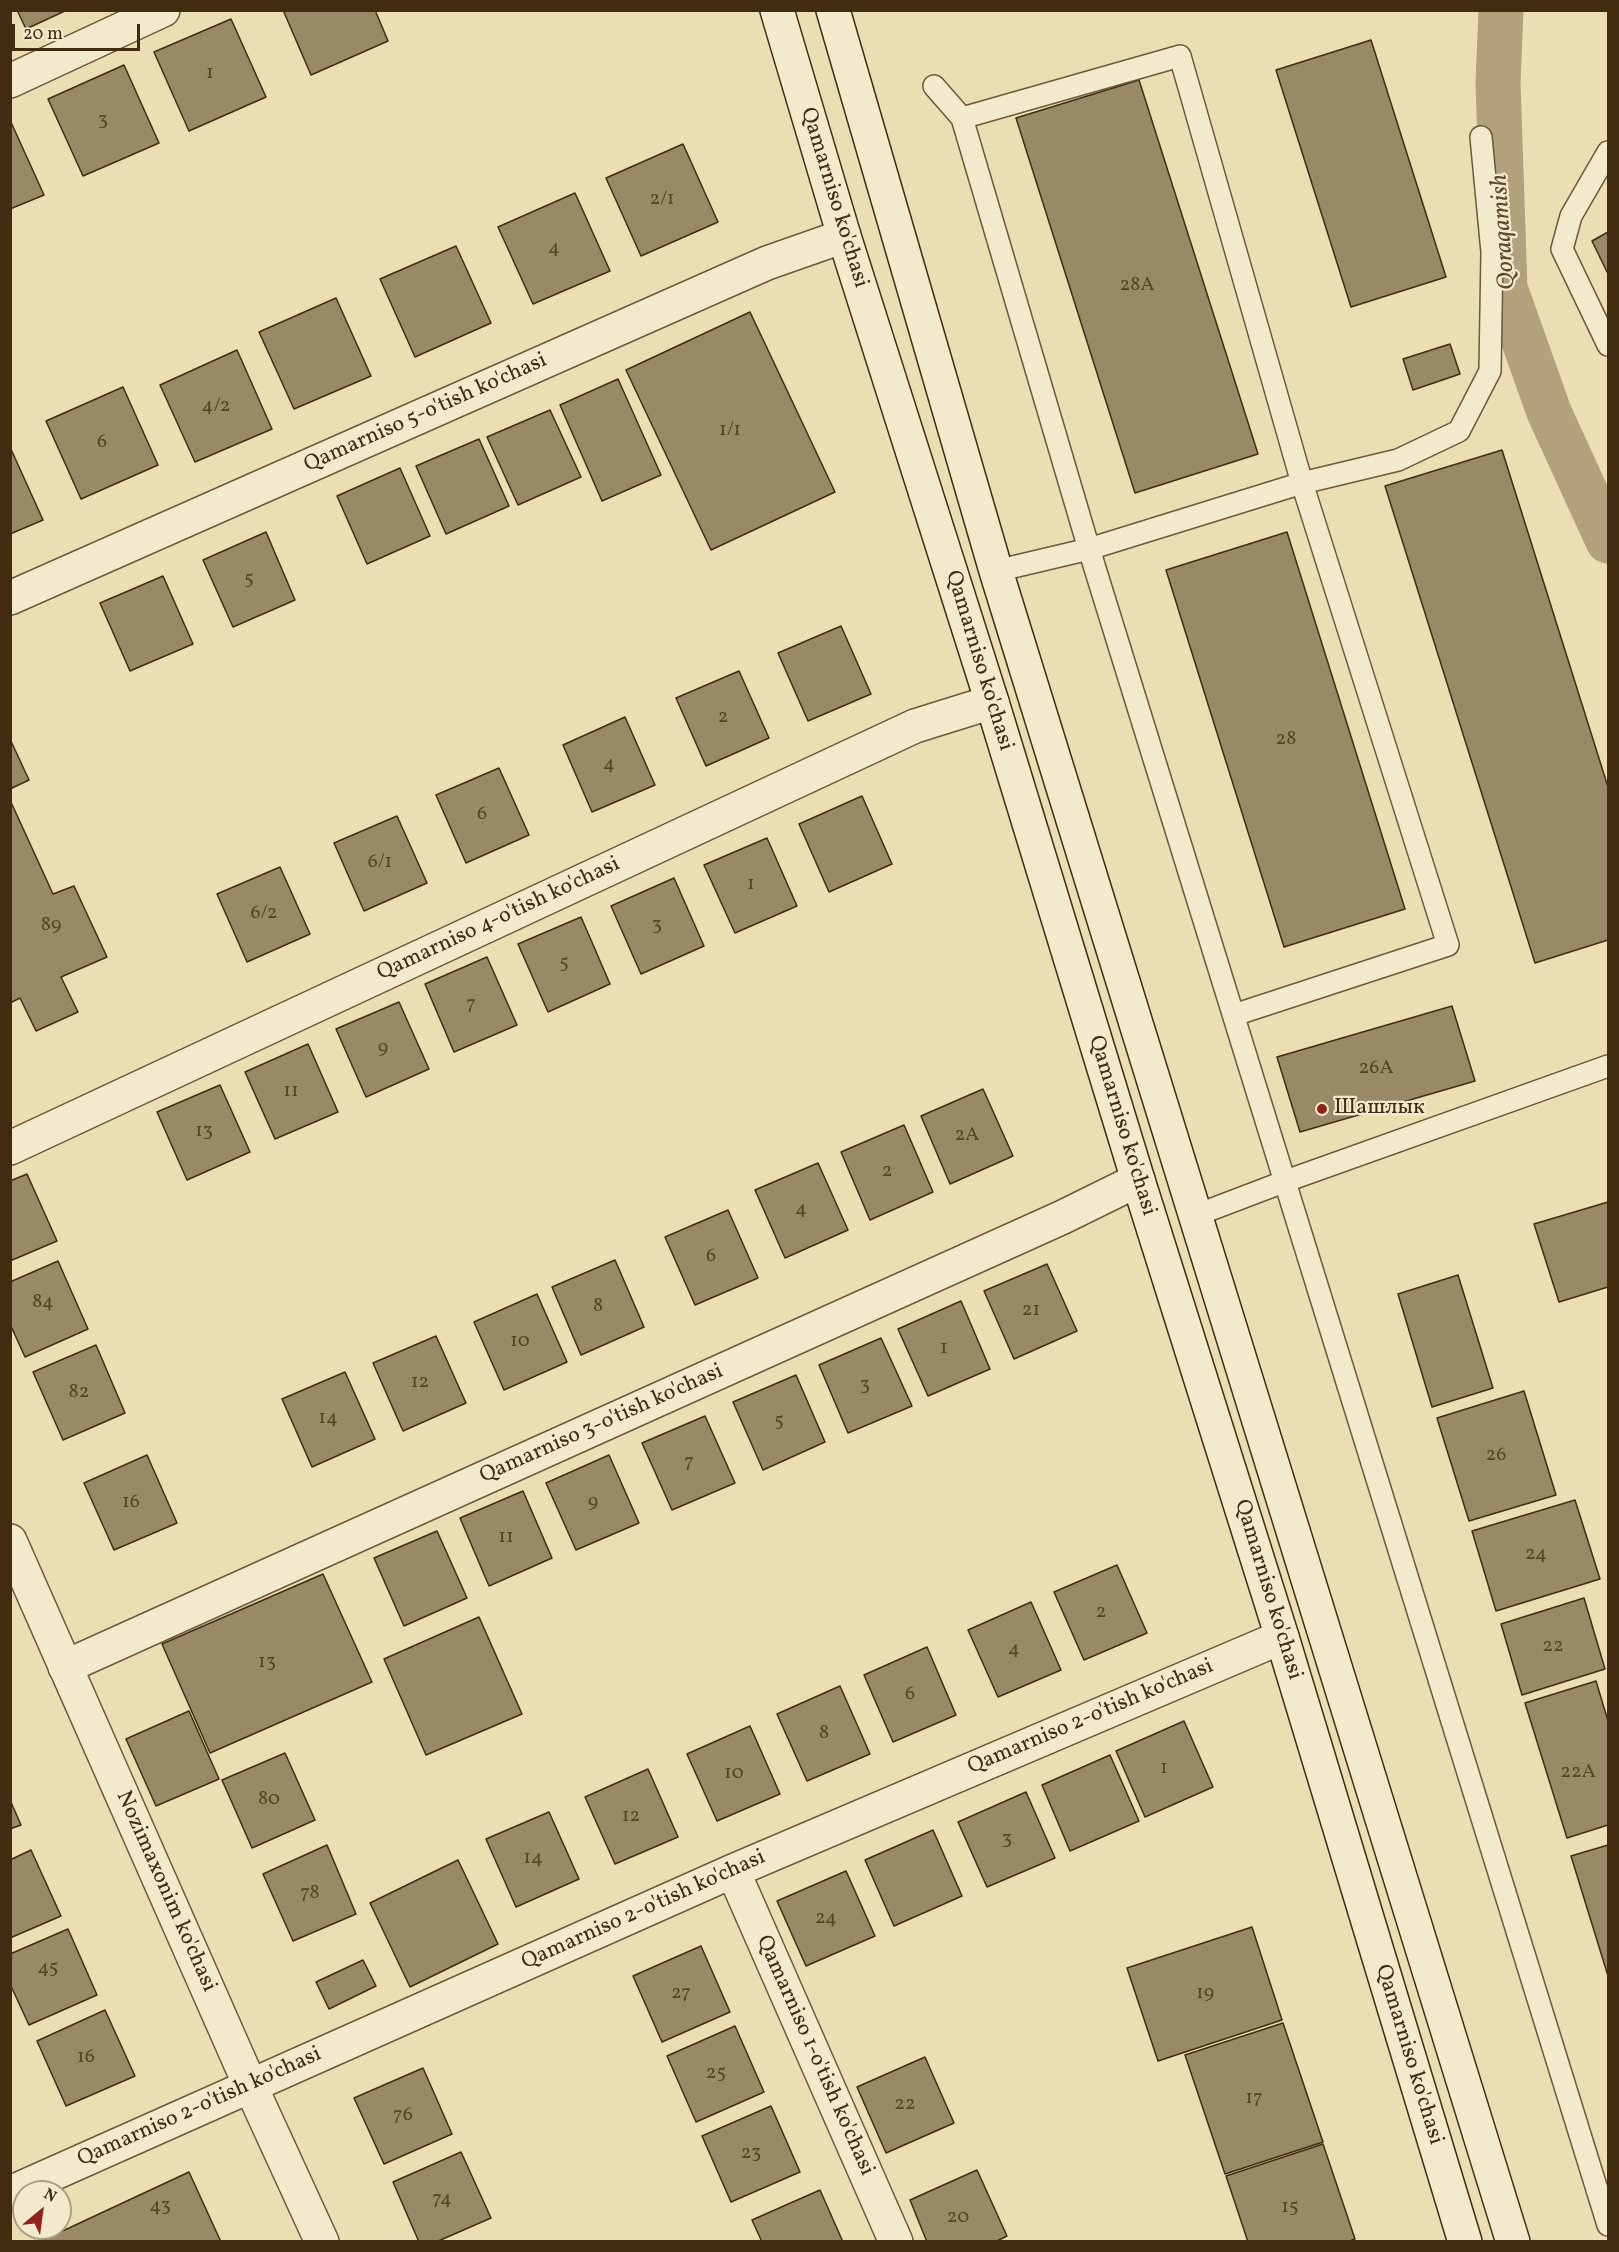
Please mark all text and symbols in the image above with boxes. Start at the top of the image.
scale bar [15,12,142,50]
text: 20 m [23,22,63,47]
house number: 1 [206,62,214,86]
street label: Qamarniso ko'chasi [793,105,873,291]
house number: 3 [98,109,108,133]
water label: Qoraqamish [1487,173,1523,291]
house number: 2/1 [649,188,675,212]
house number: 4 [548,237,560,261]
house number: 28A [1120,274,1154,298]
street label: Qamarniso 5-o'tish ko'chasi [300,348,552,480]
house number: 4/2 [202,395,230,419]
house number: 1/1 [719,419,741,443]
house number: 6 [97,431,107,455]
house number: 5 [244,568,254,592]
street label: Qamarniso ko'chasi [938,568,1018,754]
house number: 2 [718,706,728,730]
house number: 28 [1276,728,1296,752]
house number: 4 [603,753,615,777]
house number: 6 [477,803,487,827]
house number: 6/1 [368,851,392,875]
street label: Qamarniso 4-o'tish ko'chasi [373,852,625,988]
house number: 1 [747,873,755,897]
house number: 6/2 [250,902,278,926]
house number: 89 [41,914,61,938]
house number: 3 [652,914,662,938]
house number: 5 [559,952,569,976]
house number: 7 [466,993,476,1017]
street label: Qamarniso ko'chasi [1081,1033,1161,1219]
house number: 9 [378,1037,388,1061]
house number: 26A [1359,1057,1393,1081]
house number: 11 [283,1080,299,1104]
place label: Шашлык [1334,1096,1425,1122]
marker: Шашлык [1315,1102,1329,1116]
house number: 13 [195,1120,213,1144]
house number: 2A [955,1124,979,1148]
house number: 2 [882,1160,892,1184]
house number: 4 [795,1198,807,1222]
house number: 6 [706,1245,716,1269]
house number: 84 [32,1291,54,1315]
house number: 8 [593,1295,603,1319]
house number: 21 [1022,1299,1040,1323]
house number: 10 [510,1330,530,1354]
house number: 1 [940,1337,948,1361]
street label: Qamarniso 3-o'tish ko'chasi [476,1359,728,1491]
house number: 12 [411,1371,429,1395]
house number: 3 [860,1374,870,1398]
house number: 82 [69,1381,89,1405]
house number: 14 [318,1407,338,1431]
house number: 5 [774,1410,784,1434]
house number: 26 [1486,1444,1506,1468]
house number: 7 [684,1451,694,1475]
house number: 16 [122,1491,140,1515]
house number: 9 [588,1491,598,1515]
street label: Qamarniso ko'chasi [1227,1497,1307,1683]
house number: 11 [498,1526,514,1550]
house number: 24 [1525,1543,1547,1567]
house number: 2 [1096,1601,1106,1625]
house number: 22 [1542,1635,1564,1659]
house number: 4 [1008,1638,1020,1662]
house number: 13 [258,1651,276,1675]
street label: Qamarniso 2-o'tish ko'chasi [964,1654,1218,1782]
house number: 6 [905,1683,915,1707]
house number: 8 [819,1722,829,1746]
house number: 1 [1160,1757,1168,1781]
house number: 22A [1560,1761,1596,1785]
house number: 10 [724,1762,744,1786]
street label: Nozimaxonim ko'chasi [109,1787,221,1997]
house number: 80 [258,1788,280,1812]
house number: 12 [622,1805,640,1829]
house number: 3 [1002,1828,1012,1852]
street label: Qamarniso 2-o'tish ko'chasi [518,1845,770,1977]
house number: 14 [523,1847,543,1871]
house number: 78 [300,1882,320,1906]
house number: 24 [815,1907,837,1931]
street label: Qamarniso 1-o'tish ko'chasi [749,1932,879,2180]
house number: 45 [38,1957,58,1981]
street label: Qamarniso ko'chasi [1368,1962,1448,2148]
house number: 27 [671,1982,691,2006]
house number: 19 [1196,1982,1214,2006]
street label: Qamarniso 2-o'tish ko'chasi [74,2042,326,2174]
house number: 16 [77,2046,95,2070]
house number: 25 [706,2062,726,2086]
house number: 17 [1245,2087,1263,2111]
house number: 22 [894,2093,916,2117]
house number: 76 [393,2104,413,2128]
house number: 23 [741,2142,761,2166]
north arrow [12,2180,72,2240]
text: N [39,2184,60,2208]
house number: 74 [432,2188,452,2212]
house number: 43 [149,2195,171,2219]
house number: 15 [1281,2196,1299,2220]
house number: 20 [947,2206,969,2230]

